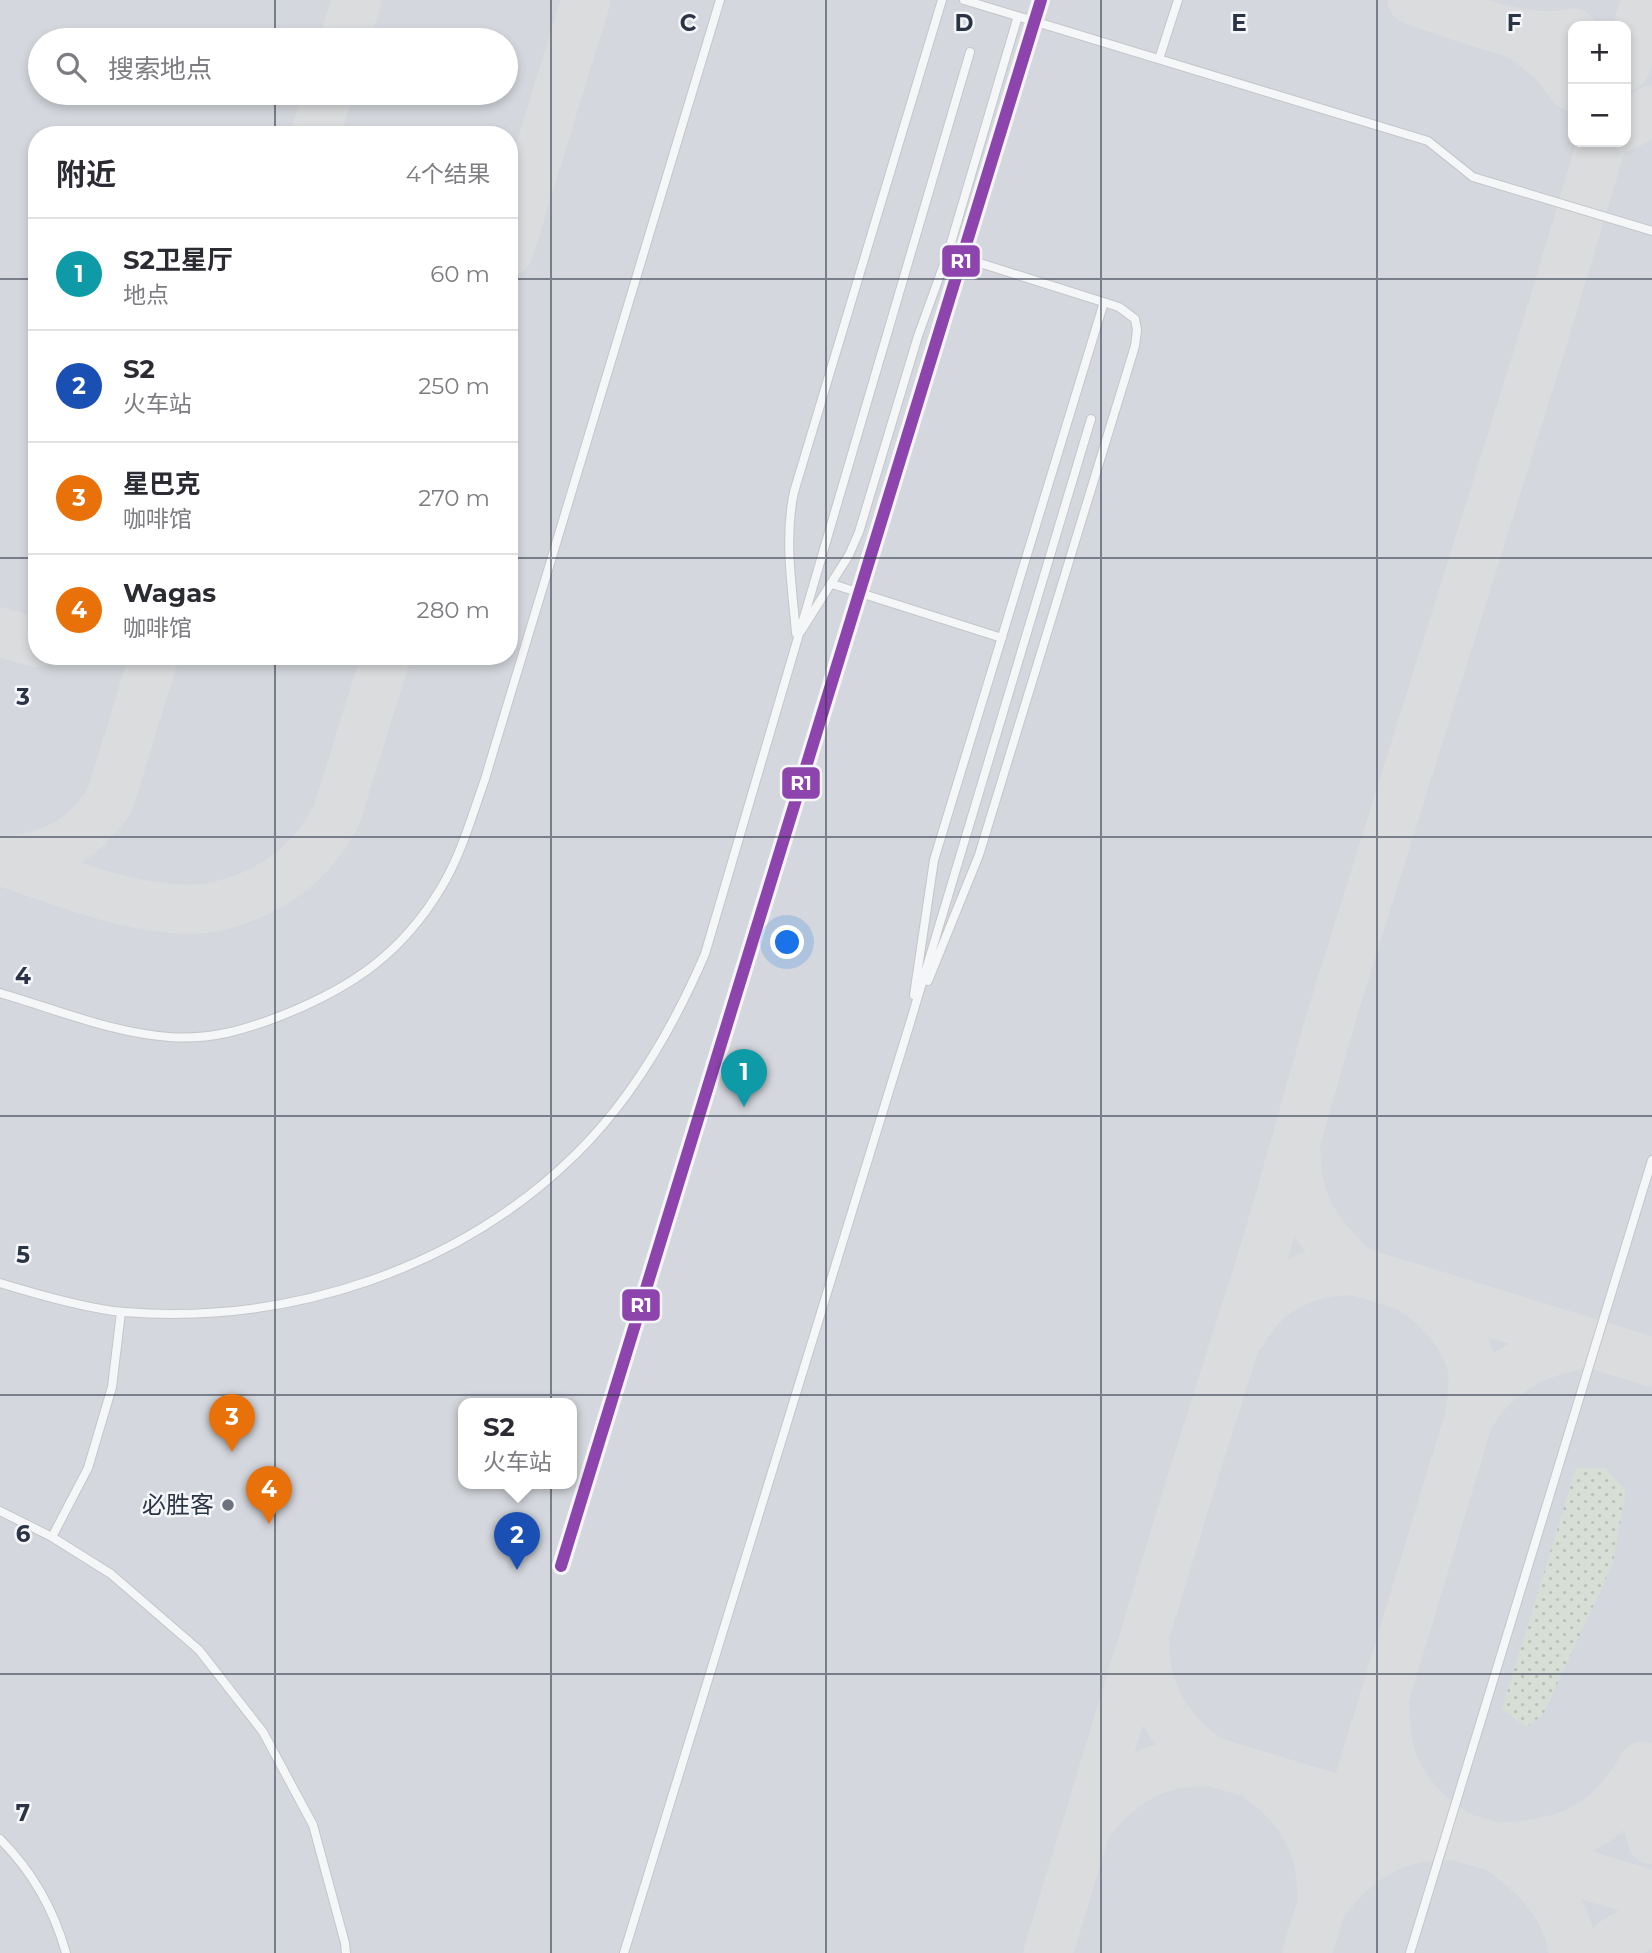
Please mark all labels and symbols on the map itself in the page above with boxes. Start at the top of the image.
text: C [680,9,697,37]
text: D [955,9,974,37]
text: E [1231,9,1247,37]
text: F [1507,9,1522,37]
line badge: R1 [941,244,981,278]
text: R1 [950,250,972,273]
text: 3 [15,683,30,711]
line badge: R1 [781,766,821,800]
text: R1 [790,772,812,795]
your location [770,925,804,959]
text: 4 [15,962,31,990]
pin: 1 [721,1049,767,1107]
text: 5 [16,1241,30,1269]
line badge: R1 [621,1288,661,1322]
text: R1 [630,1294,652,1317]
pin: 3 [209,1394,255,1452]
pin: 4 [246,1466,292,1524]
place label: 必胜客 [142,1490,214,1519]
marker: 必胜客 [220,1497,236,1513]
pin: 2 [494,1512,540,1570]
text: 6 [16,1520,31,1548]
text: 7 [16,1799,30,1827]

